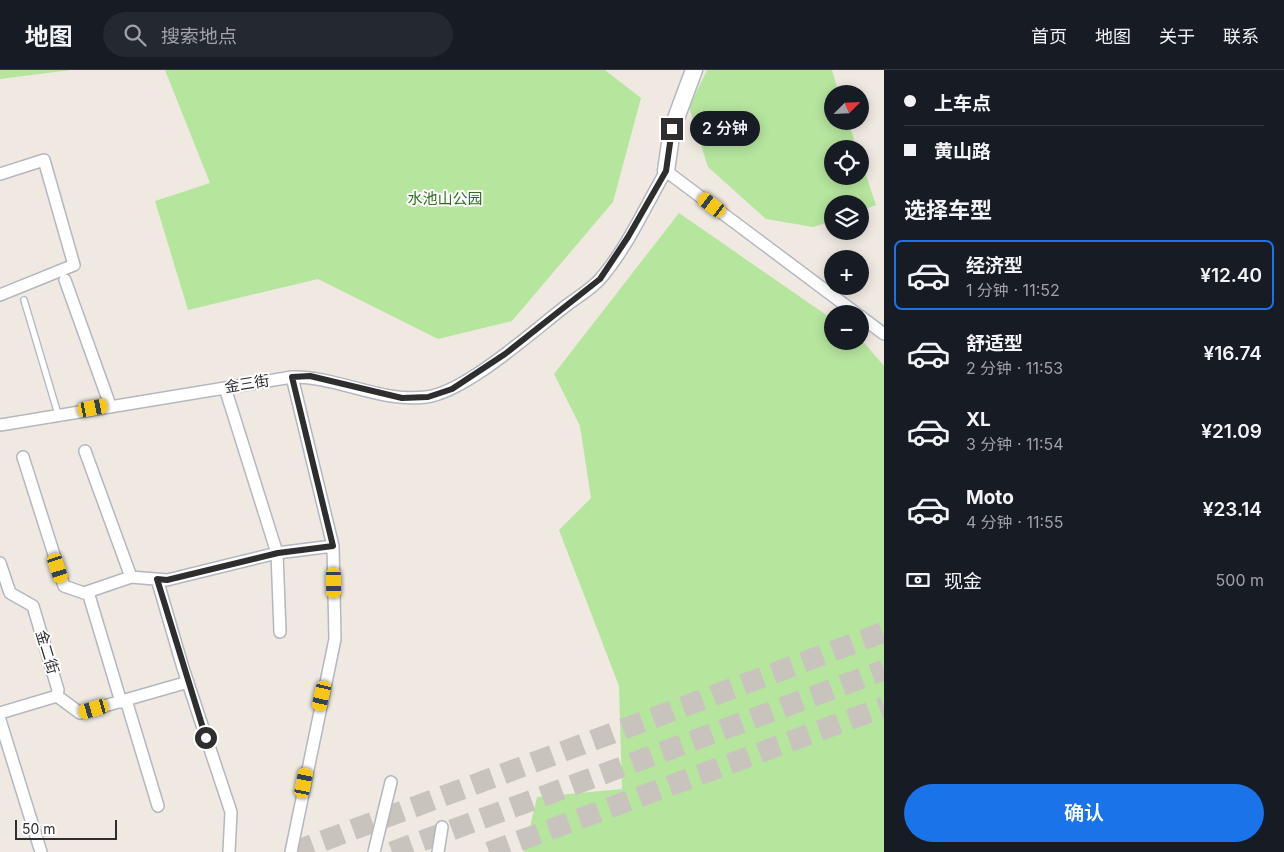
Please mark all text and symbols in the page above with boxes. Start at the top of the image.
search box [103,12,453,57]
icon: search [121,21,149,49]
text: 地图 [25,22,73,51]
text: 搜索地点 [161,25,237,48]
text: 首页 [1031,26,1067,47]
text: 地图 [1095,26,1131,47]
text: 关于 [1159,26,1195,47]
text: 联系 [1223,26,1259,47]
north arrow [824,85,869,130]
map controls [824,85,869,350]
text: 上车点 [934,92,991,115]
callout: 2 分钟 [690,112,760,146]
route end [661,118,683,140]
text: 2 分钟 [702,118,748,138]
button: locate [824,140,869,185]
text: 黄山路 [934,140,991,163]
park label: 水池山公园 [407,189,483,208]
car [695,190,728,220]
button: layers [824,195,869,240]
text: 选择车型 [904,197,992,223]
button: + [824,250,869,295]
icon: car [906,253,951,298]
text: 经济型 [966,254,1023,277]
text: ¥12.40 [1200,264,1262,287]
text: 1 分钟 · 11:52 [966,280,1060,300]
button: − [824,305,869,350]
icon: car [906,331,951,376]
text: 舒适型 [966,332,1023,355]
text: ¥16.74 [1204,342,1262,365]
text: 2 分钟 · 11:53 [966,358,1063,378]
street label: 金三街 [223,371,271,396]
car [76,398,109,418]
text: XL [966,408,991,431]
icon: car [906,409,951,454]
text: ¥21.09 [1201,420,1262,443]
text: 3 分钟 · 11:54 [966,434,1064,454]
text: Moto [966,486,1014,509]
icon: car [906,487,951,532]
text: ¥23.14 [1203,498,1262,521]
text: 4 分钟 · 11:55 [966,512,1064,532]
car [46,551,69,585]
icon: cash [904,566,932,594]
car [326,568,341,598]
text: 现金 [944,570,982,593]
text: 500 m [1216,570,1264,590]
street label: 金二街 [32,628,63,676]
car [311,680,332,712]
car [77,698,110,720]
route start [195,727,217,749]
car [293,767,314,799]
button: 确认 [904,784,1264,842]
scale bar [15,817,118,840]
text: 50 m [22,820,56,837]

